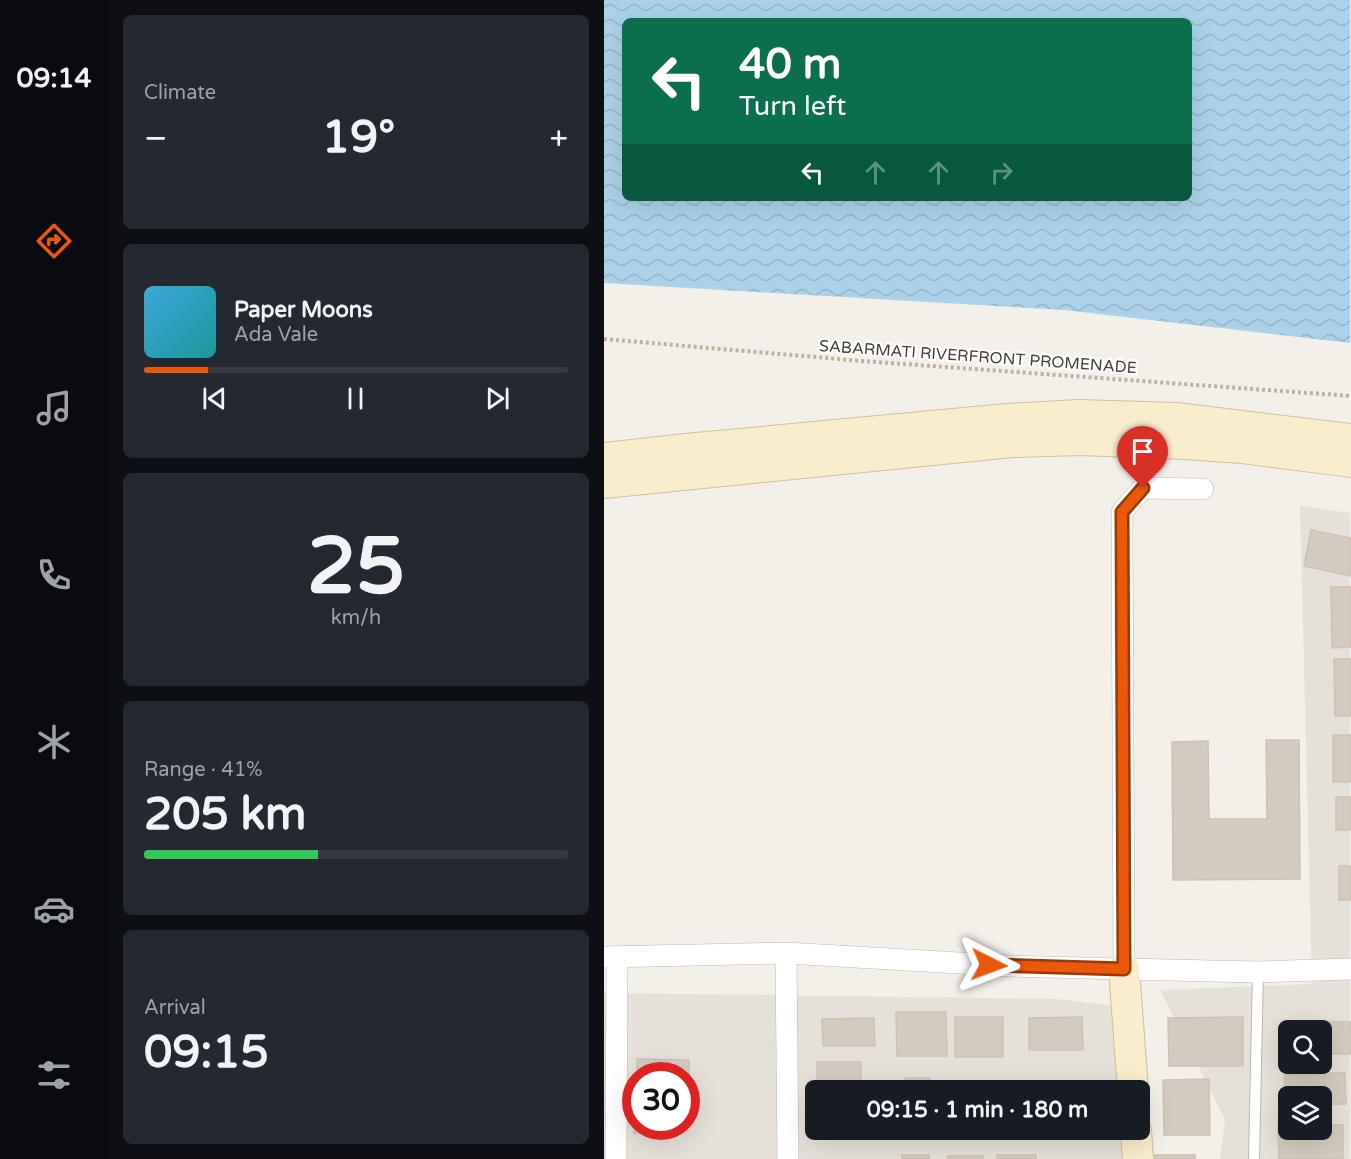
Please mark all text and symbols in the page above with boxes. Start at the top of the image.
text: 40 m [739,39,841,90]
icon: left [640,42,718,120]
text: 09:14 [17,62,91,95]
text: Climate [144,81,216,105]
text: Turn left [739,90,846,123]
text: 19° [322,111,395,165]
text: − [144,119,168,158]
text: + [549,119,568,158]
icon: left [796,156,829,189]
icon: ahead [859,156,892,189]
icon: ahead [922,156,955,189]
icon: right [985,156,1018,189]
icon: directions [33,220,75,262]
text: Paper Moons [234,297,373,323]
text: Ada Vale [234,323,318,347]
street label: SABARMATI RIVERFRONT PROMENADE [818,336,1138,378]
icon: previous [198,382,231,415]
icon: pause [339,382,372,415]
icon: next [481,382,514,415]
icon: music [33,387,75,429]
pin [1117,426,1168,488]
icon: arrive [1126,435,1159,468]
text: 25 [307,520,405,614]
icon: phone [33,554,75,596]
text: km/h [331,606,381,630]
icon: climate [33,721,75,763]
text: Range · 41% [144,758,263,782]
text: 205 km [144,788,306,842]
icon: car [33,888,75,930]
position arrow [957,933,1021,997]
text: Arrival [144,996,206,1020]
map controls [1278,1020,1332,1140]
button: search [1278,1020,1332,1074]
text: 09:15 [144,1026,269,1080]
icon: filters [33,1054,75,1096]
speed limit sign: 30 [622,1062,700,1140]
button: layers [1278,1086,1332,1140]
text: 09:15 · 1 min · 180 m [867,1097,1088,1123]

